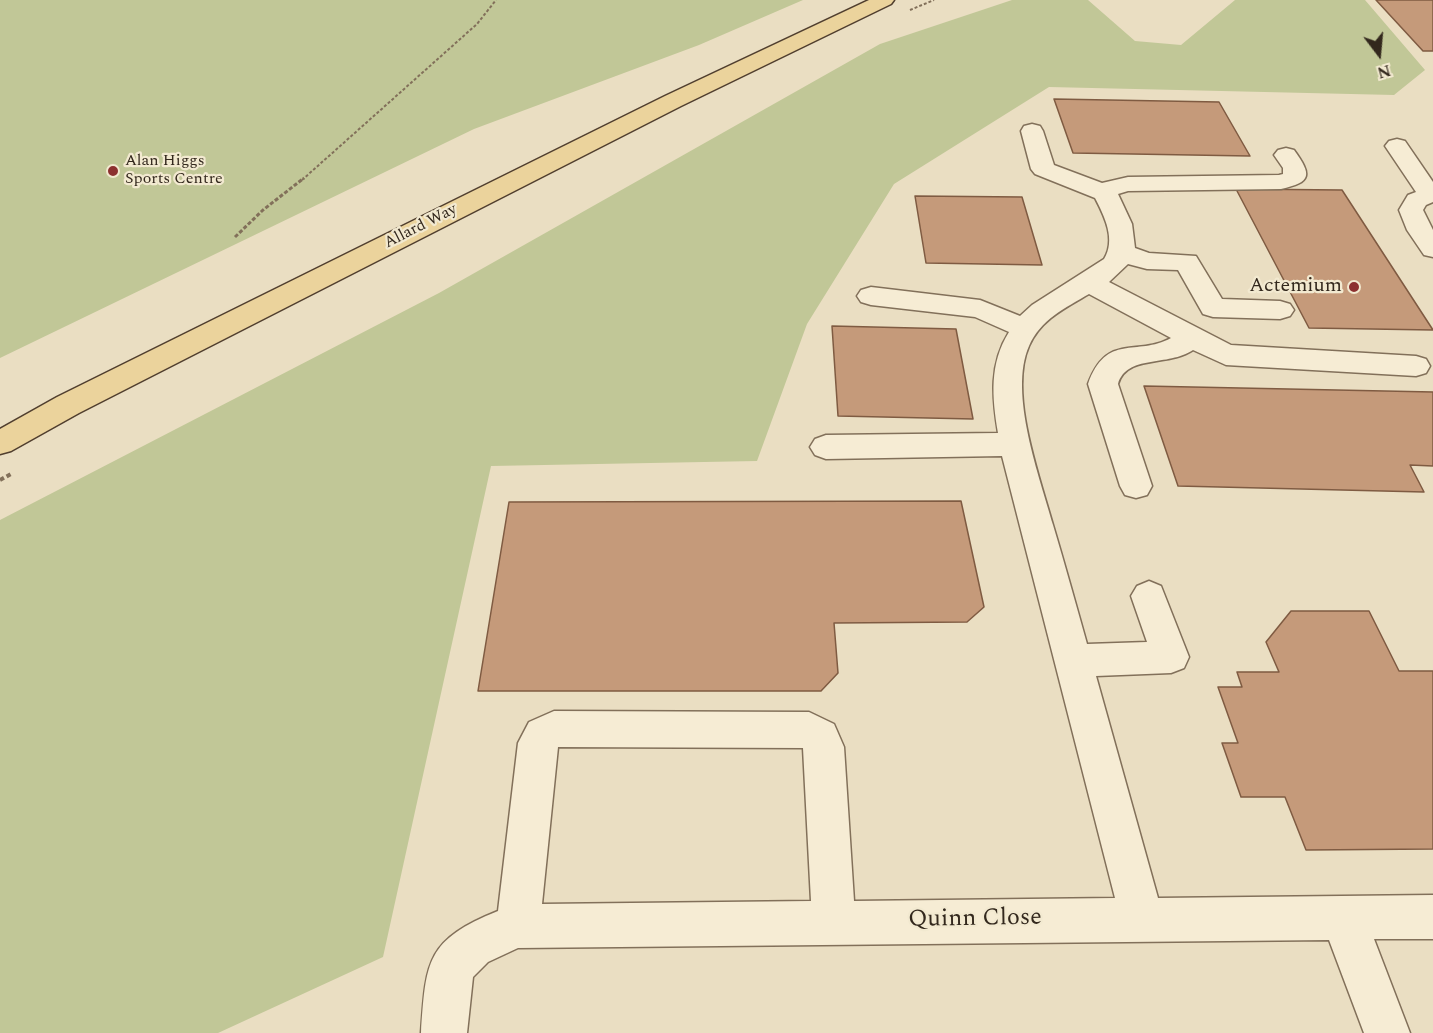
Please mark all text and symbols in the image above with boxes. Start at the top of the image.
north arrow [1349,24,1409,84]
text: N [1374,58,1394,85]
place label: Alan Higgs Sports Centre [125,152,223,190]
marker: Alan Higgs Sports Centre [106,164,120,178]
street label: Allard Way [381,200,461,254]
place label: Actemium [1249,275,1342,299]
marker: Actemium [1347,280,1361,294]
street label: Quinn Close [908,904,1042,936]

